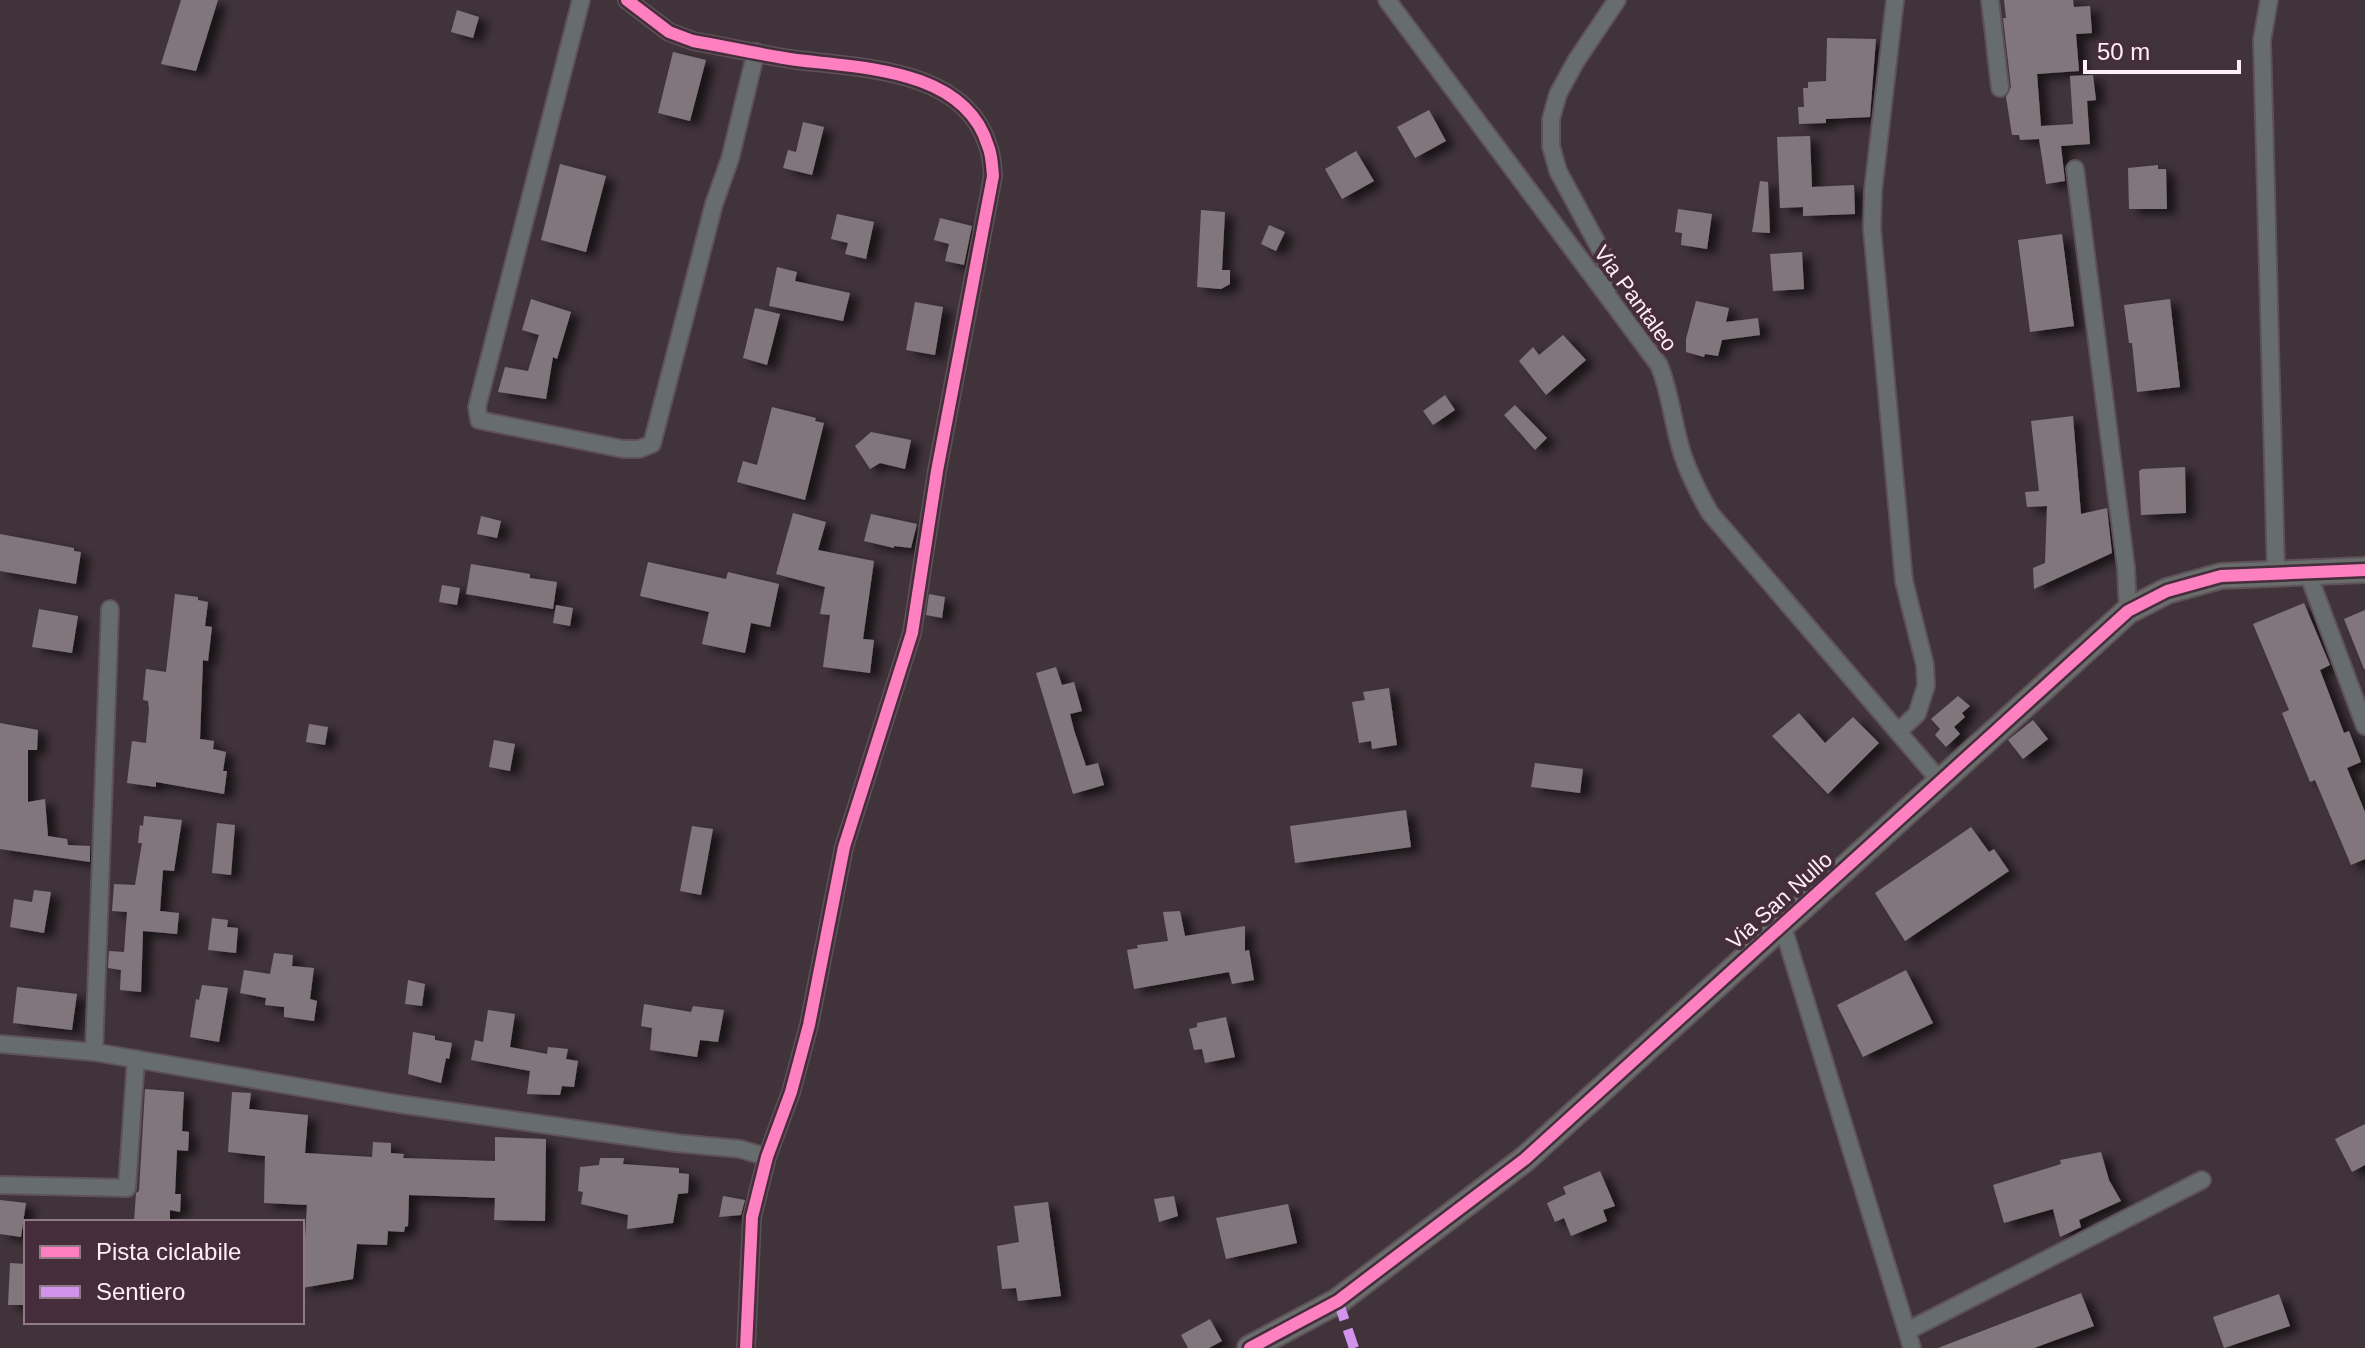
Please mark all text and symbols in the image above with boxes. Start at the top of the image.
scale bar [2085,24,2239,74]
text: 50 m [2097,38,2150,65]
street label: Via Pantaleo [1589,241,1682,356]
street label: Via San Nullo [1722,847,1837,954]
legend [24,1220,304,1324]
text: Pista ciclabile [96,1238,241,1265]
text: Sentiero [96,1278,185,1305]

